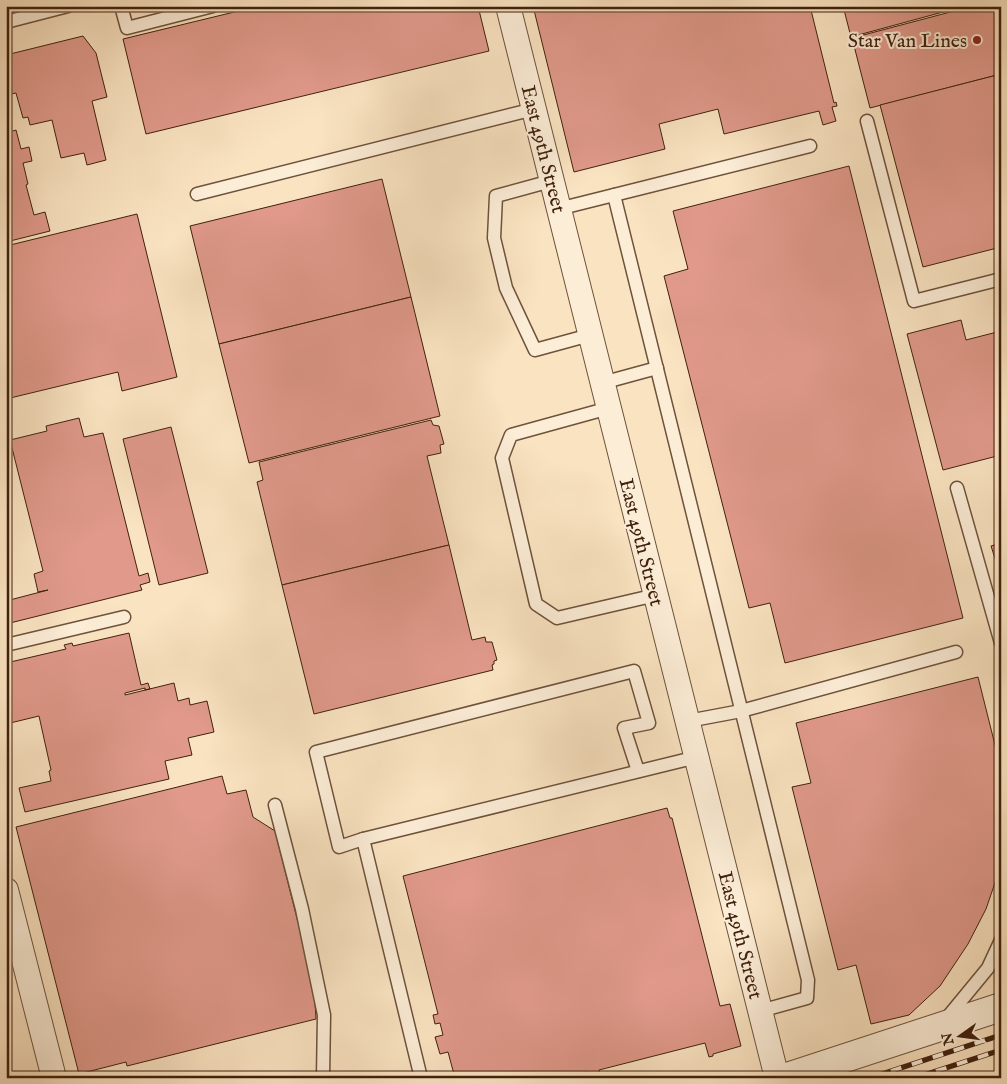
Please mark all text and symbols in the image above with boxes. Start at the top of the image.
place label: Star Van Lines [848,29,967,54]
marker: Star Van Lines [971,34,983,46]
street label: East 49th Street [515,83,571,216]
street label: East 49th Street [613,476,669,609]
street label: East 49th Street [712,869,768,1002]
north arrow [934,1012,984,1062]
text: N [938,1031,959,1048]

